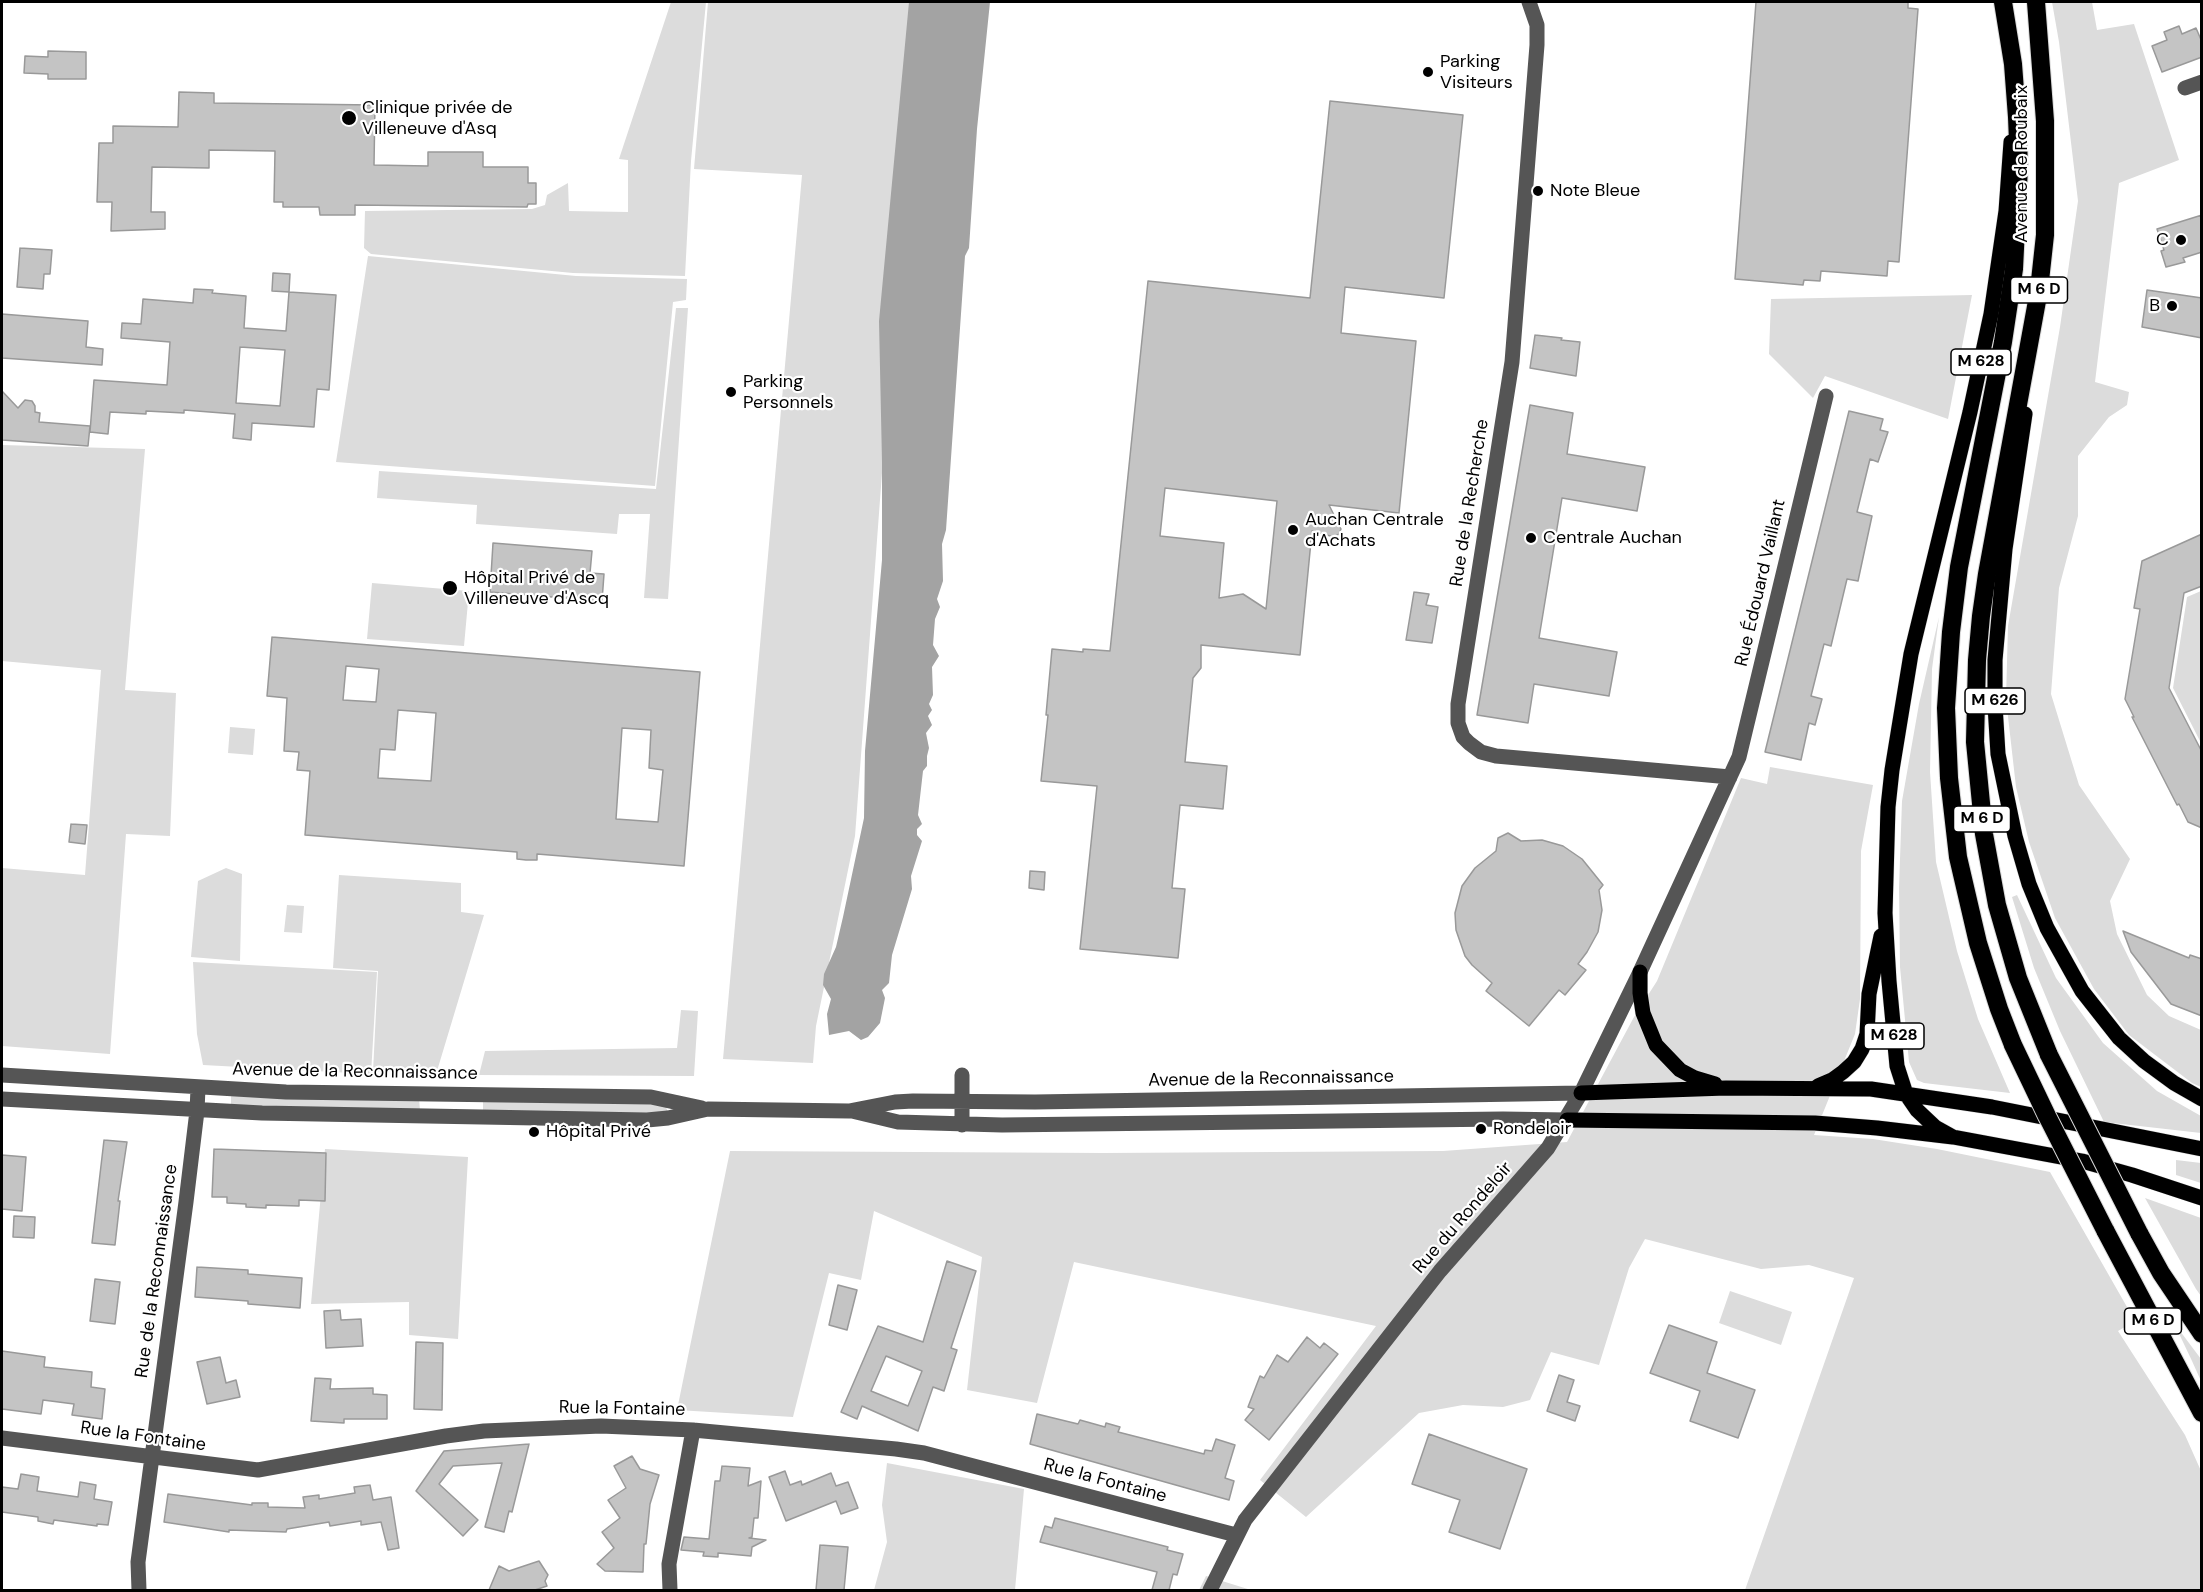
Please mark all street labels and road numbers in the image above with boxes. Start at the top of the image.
street label: Avenue de Roubaix [2011,85,2033,243]
road number: M 6 D [2010,277,2068,303]
road number: M 628 [1951,349,2011,375]
street label: Rue de la Recherche [1446,418,1494,588]
street label: Rue Édouard Vaillant [1731,497,1791,669]
road number: M 626 [1965,688,2025,714]
road number: M 6 D [1954,806,2010,832]
road number: M 628 [1864,1023,1924,1049]
street label: Avenue de la Reconnaissance [232,1059,478,1085]
street label: Avenue de la Reconnaissance [1148,1066,1394,1092]
street label: Rue du Rondeloir [1409,1158,1517,1278]
street label: Rue de la Reconnaissance [131,1163,183,1379]
road number: M 6 D [2124,1308,2182,1334]
street label: Rue la Fontaine [559,1397,685,1421]
street label: Rue la Fontaine [79,1417,207,1457]
street label: Rue la Fontaine [1041,1454,1169,1508]

